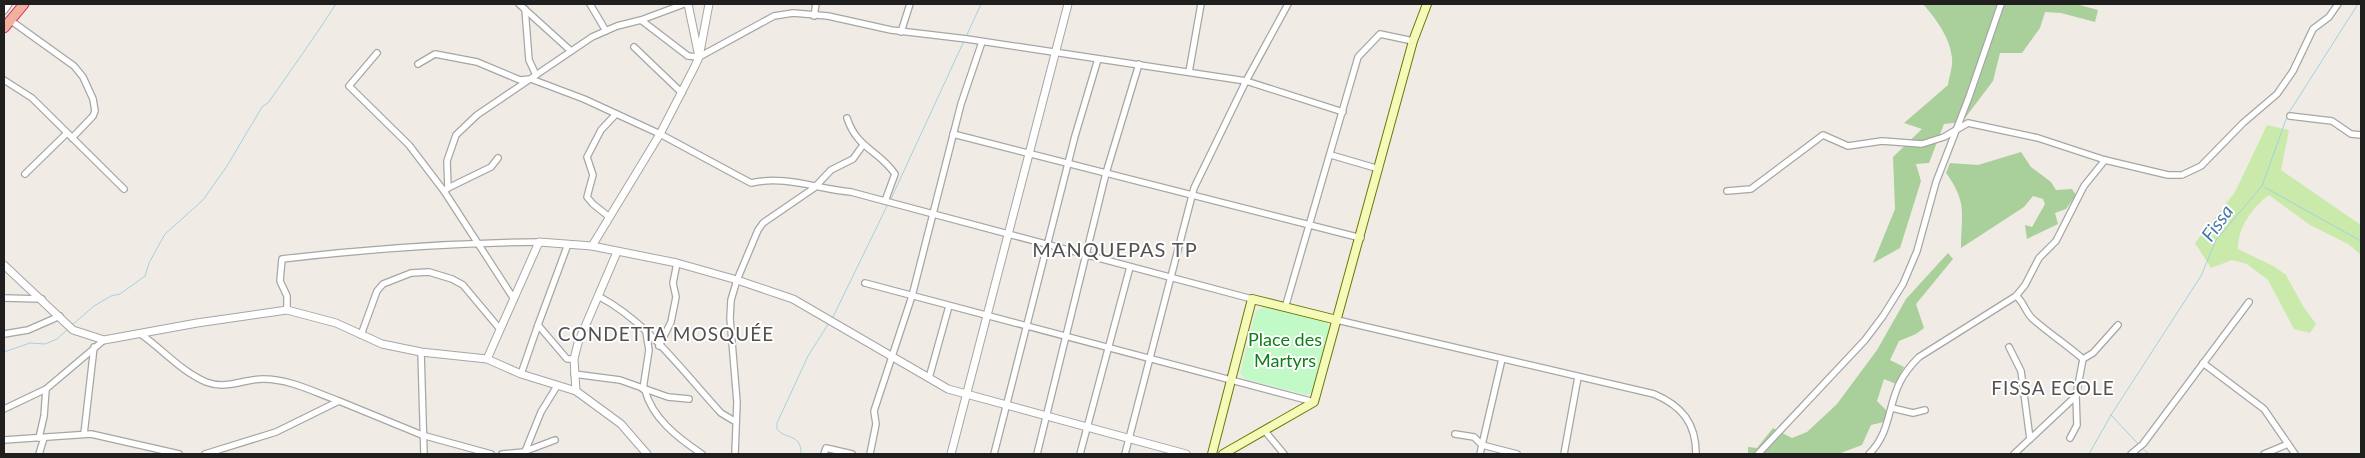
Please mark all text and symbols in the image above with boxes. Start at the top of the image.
water label: Fissa [2196,200,2237,245]
district label: MANQUEPAS TP [1032,237,1198,261]
district label: СONDETTA MOSQUÉE [558,322,774,345]
park label: Place des Martyrs [1248,328,1322,371]
district label: FISSA ECOLE [1991,376,2115,399]

